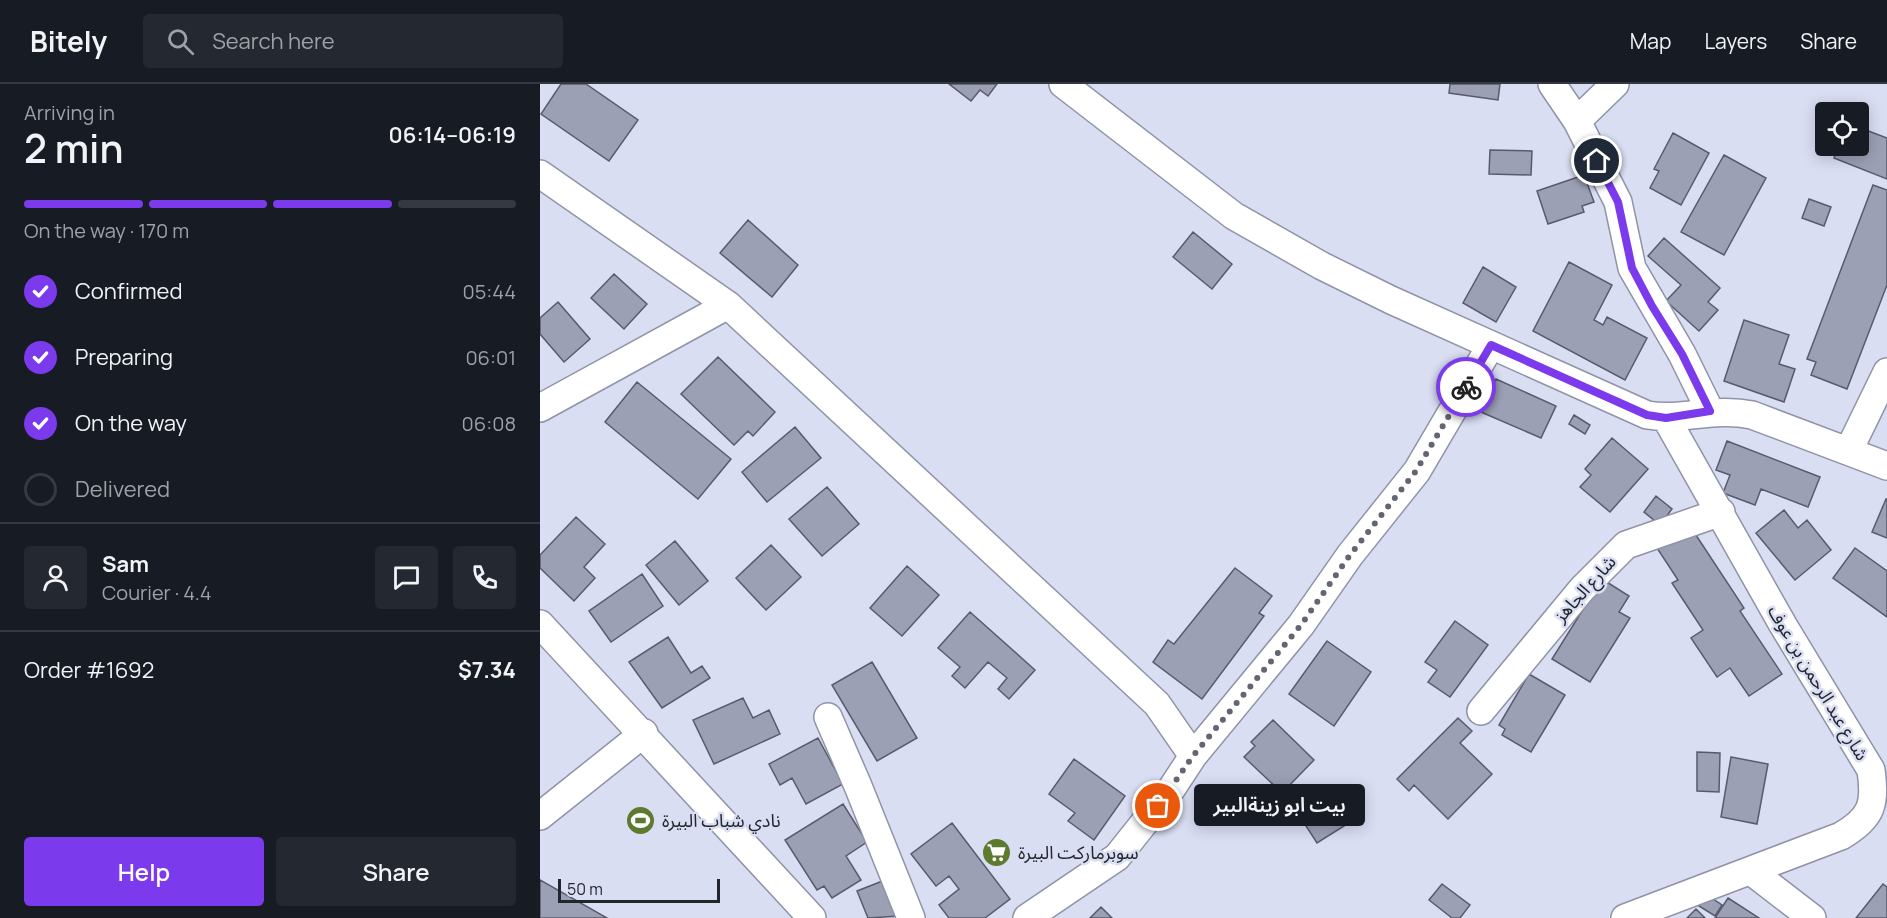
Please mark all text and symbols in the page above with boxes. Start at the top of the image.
search box [143,14,563,68]
text: Bitely [30,22,107,60]
icon: search [164,25,197,58]
text: Search here [212,26,335,56]
text: Map [1630,27,1671,55]
text: Layers [1704,27,1767,55]
text: Share [1800,27,1857,55]
text: Arriving in [24,99,115,126]
map controls [1815,102,1869,156]
button: locate [1815,102,1869,156]
text: 06:14–06:19 [389,120,516,150]
text: 2 min [24,121,123,175]
pin [1571,135,1622,186]
icon: home [1580,144,1613,177]
text: On the way · 170 m [24,217,189,244]
icon: check [24,275,57,308]
text: Confirmed [75,276,183,306]
text: 05:44 [462,278,516,305]
icon: check [24,341,57,374]
text: Preparing [75,342,173,372]
text: 06:01 [465,344,516,371]
courier [1436,357,1496,417]
icon: bike [1450,371,1483,404]
icon: check [24,407,57,440]
text: On the way [75,408,187,438]
text: 06:08 [462,410,516,437]
text: Delivered [75,474,170,504]
button: person [24,546,87,609]
button: chat [375,546,438,609]
button: phone [453,546,516,609]
text: Sam [102,549,149,579]
street label: شارع الجاهز [1547,550,1623,630]
text: Courier · 4.4 [102,579,212,606]
street label: شارع عبد الرحمن بن عوف [1760,600,1875,766]
text: Order #1692 [24,655,154,685]
text: $7.34 [458,655,516,685]
pin [1132,780,1183,831]
callout: بيت ابو زينةالبير [1194,785,1365,827]
icon: bag [1141,789,1174,822]
text: بيت ابو زينةالبير [1213,791,1346,818]
sports icon: نادي شباب البيرة [625,805,657,837]
place label: نادي شباب البيرة [662,808,781,834]
button: Help [24,837,264,906]
button: Share [276,837,516,906]
supermarket icon: سوبرماركت البيرة [981,837,1013,869]
place label: سوبرماركت البيرة [1018,840,1139,864]
scale bar [558,876,720,904]
text: 50 m [567,878,603,900]

